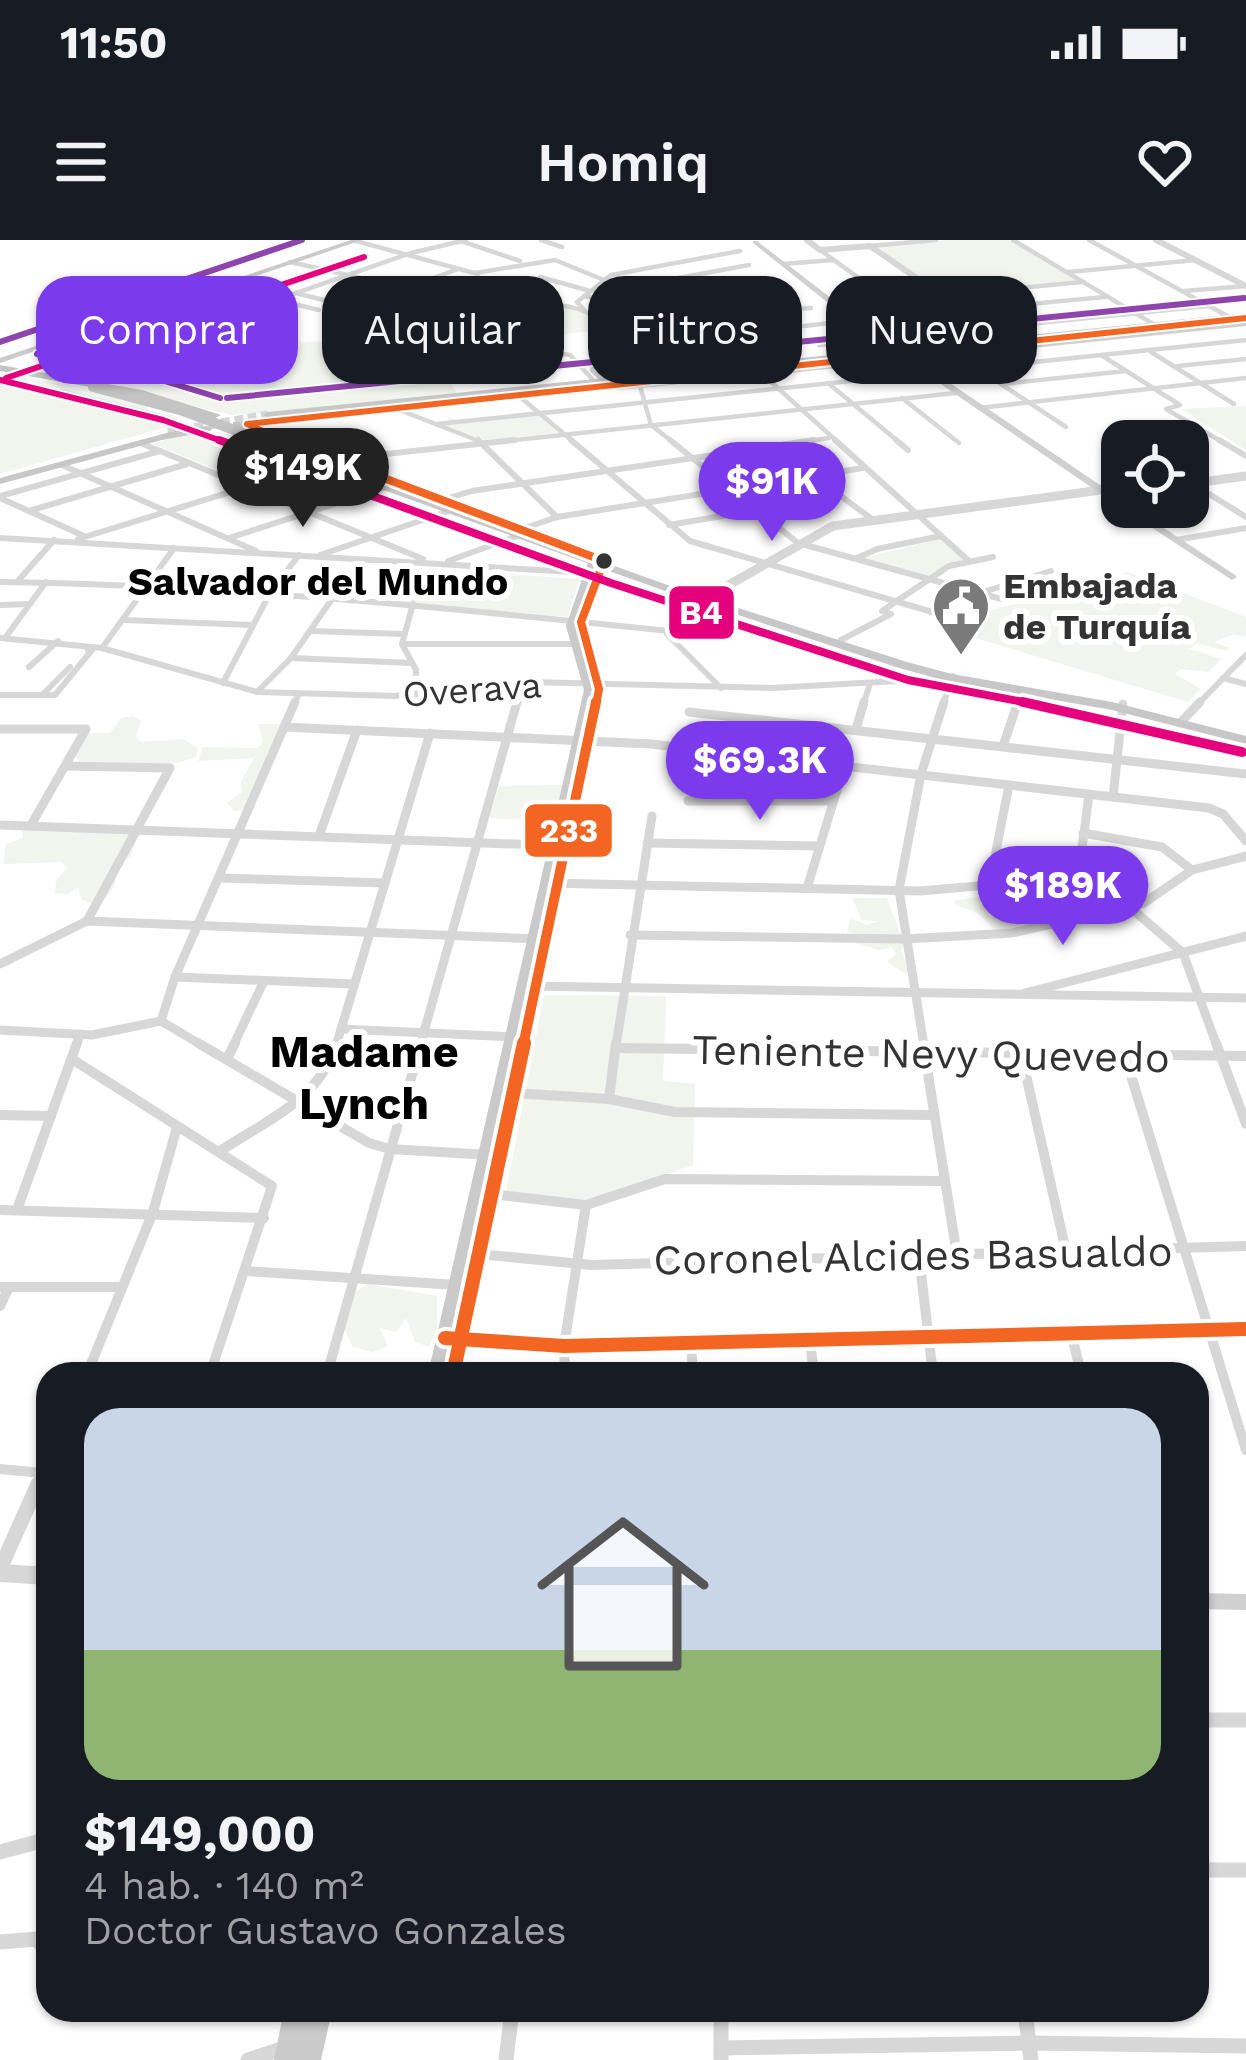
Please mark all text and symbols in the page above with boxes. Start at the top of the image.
text: 11:50 [60,16,168,69]
icon: menu [48,129,114,195]
icon: heart [1132,129,1198,195]
text: Homiq [537,131,709,194]
chip: Comprar [36,276,298,384]
chip: Alquilar [322,276,564,384]
chip: Filtros [588,276,802,384]
chip: Nuevo [826,276,1037,384]
map controls [1101,420,1209,528]
button: locate [1101,420,1209,528]
pin: $149K [219,428,387,530]
pin: $91K [701,442,843,544]
text: $149K [244,444,362,489]
text: $91K [726,458,818,503]
unlabelled marker [593,550,615,572]
district label: Salvador del Mundo [128,559,508,604]
place label: Embajada de Turquía [1003,565,1191,648]
public building icon: Embajada de Turquía [930,575,992,657]
line badge: B4 [667,584,736,641]
text: B4 [679,593,723,632]
street label: Overava [401,664,543,716]
pin: $69.3K [662,721,858,823]
text: $69.3K [693,737,827,782]
line badge: 233 [523,802,614,859]
text: 233 [540,811,598,850]
pin: $189K [979,846,1147,948]
text: $189K [1004,862,1122,907]
district label: Madame Lynch [269,1025,459,1130]
street label: Teniente Nevy Quevedo [692,1025,1170,1082]
street label: Coronel Alcides Basualdo [653,1226,1173,1285]
icon: home [515,1486,731,1702]
text: $149,000 [84,1804,316,1863]
text: 4 hab. · 140 m² [84,1863,364,1908]
text: Doctor Gustavo Gonzales [84,1908,567,1953]

